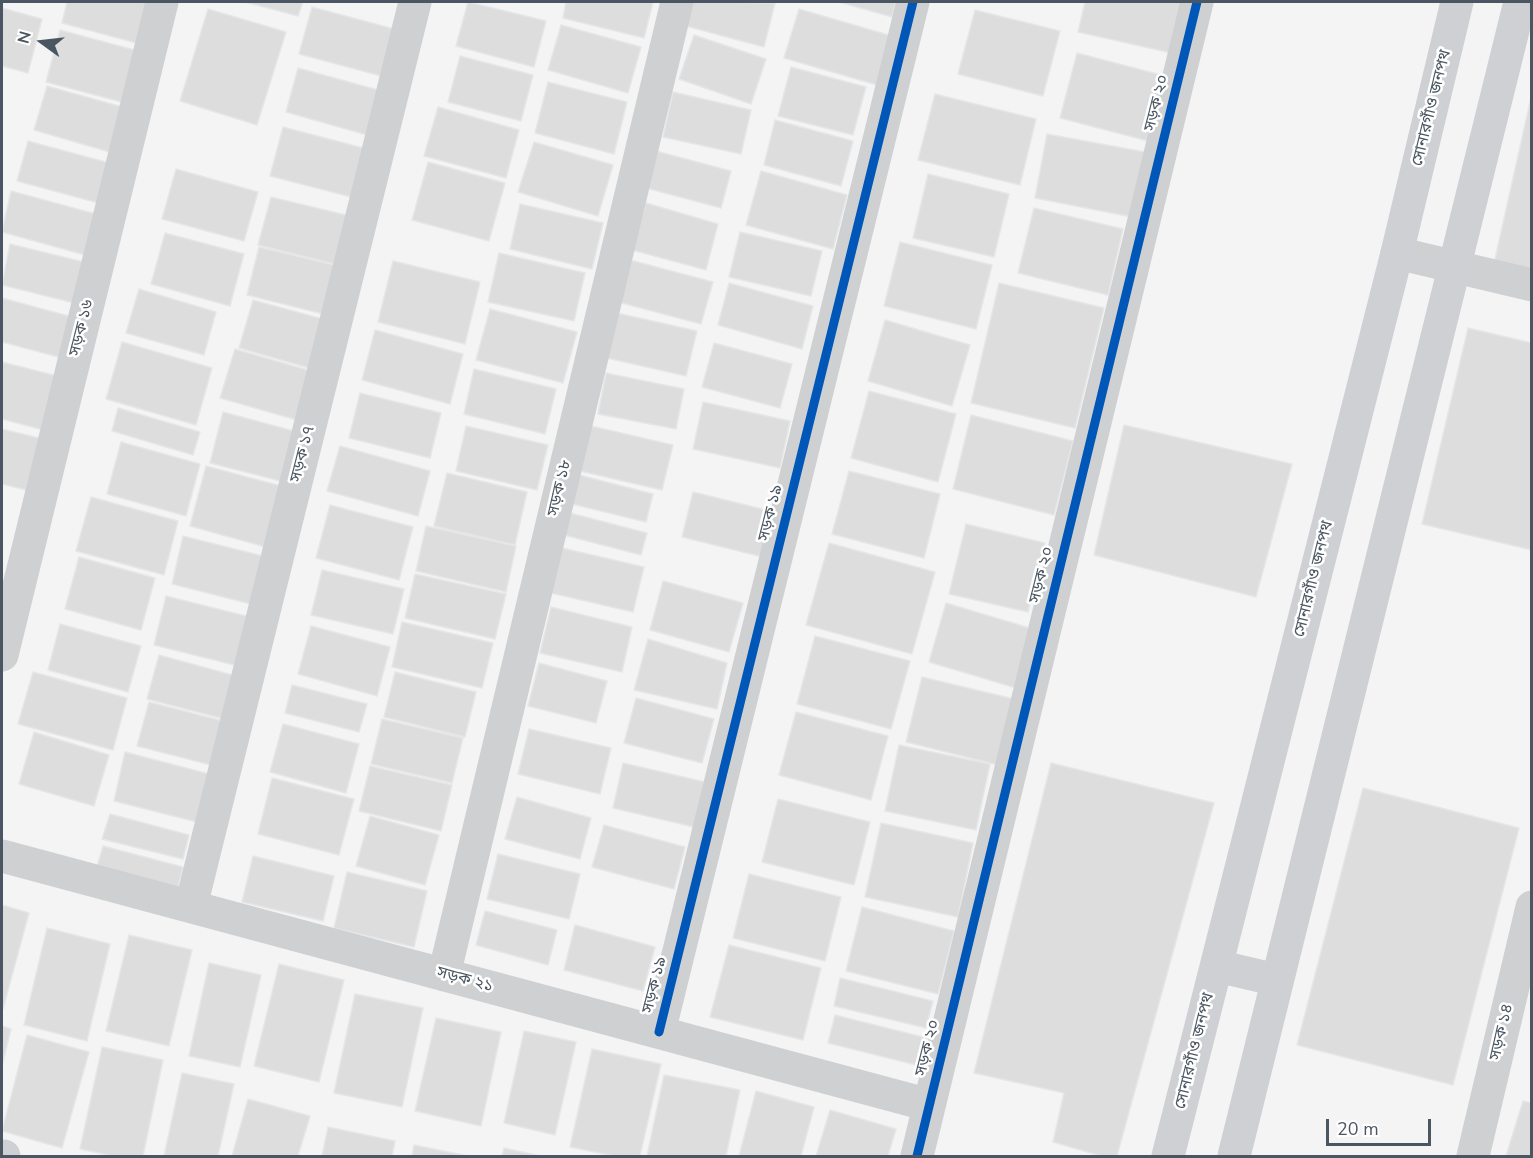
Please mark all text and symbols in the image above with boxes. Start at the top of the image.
north arrow [12,12,72,72]
text: N [12,29,37,46]
street label: সোনারগাঁও জনপথ [1408,48,1456,168]
street label: সড়ক ২০ [1141,73,1173,133]
street label: সড়ক ১৬ [66,298,98,358]
street label: সড়ক ১৭ [287,424,319,484]
street label: সড়ক ১৮ [544,458,576,518]
street label: সড়ক ১৯ [755,483,787,543]
street label: সোনারগাঁও জনপথ [1290,519,1338,639]
street label: সড়ক ২০ [1026,545,1058,605]
street label: সড়ক ১৯ [639,955,671,1015]
street label: সড়ক ২১ [435,963,495,997]
street label: সোনারগাঁও জনপথ [1171,991,1219,1111]
street label: সড়ক ১৪ [1486,1002,1518,1062]
street label: সড়ক ২০ [912,1018,944,1078]
scale bar [1329,1107,1434,1145]
text: 20 m [1337,1117,1379,1141]

